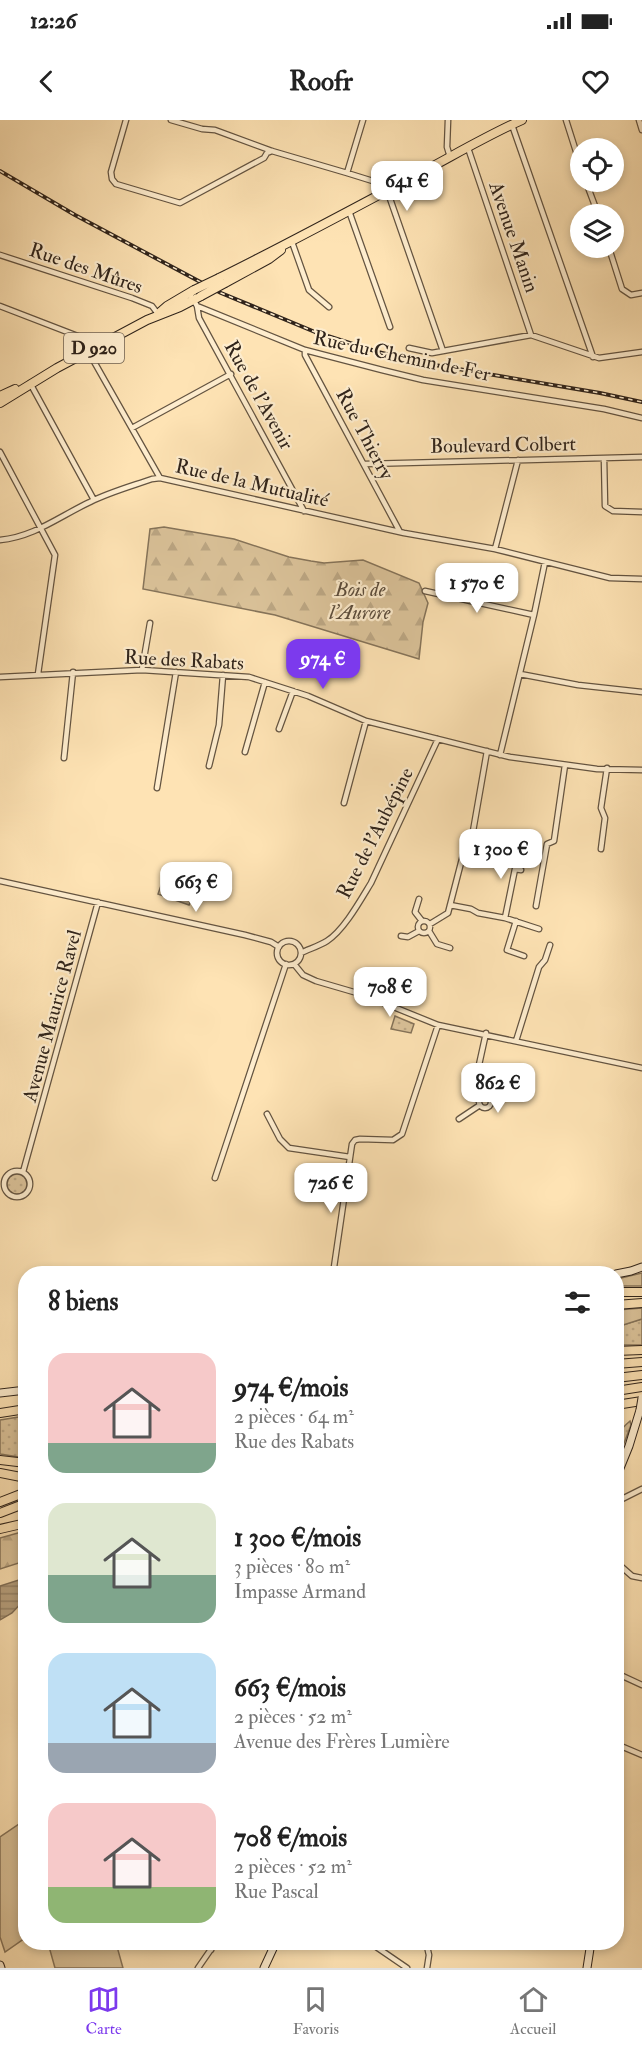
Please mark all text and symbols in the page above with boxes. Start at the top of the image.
text: 12:26 [30,7,77,35]
icon: back [30,65,63,98]
text: Roofr [289,65,353,98]
icon: heart [579,65,612,98]
map controls [570,138,624,258]
button: locate [570,138,624,192]
pin: 641 € [365,161,449,212]
text: 641 € [385,168,429,193]
street label: Avenue Manin [483,177,545,296]
button: layers [570,204,624,258]
street label: Rue des Mûres [26,237,146,299]
street label: Rue du Chemin de Fer [311,325,493,387]
road number: D 920 [64,333,124,363]
street label: Rue de l'Avenir [219,336,300,454]
street label: Rue Thierry [331,384,400,485]
street label: Boulevard Colbert [430,431,577,459]
street label: Rue de la Mutualité [173,453,332,513]
pin: 1 570 € [422,563,532,614]
text: 1 570 € [449,570,505,595]
park label: Bois de l'Aurore [329,577,391,625]
pin: 974 € [281,639,365,690]
street label: Rue des Rabats [123,644,245,676]
text: 974 € [300,646,346,671]
street label: Rue de l'Aubépine [331,763,420,903]
pin: 1 300 € [446,829,556,880]
text: 1 300 € [473,836,529,861]
pin: 663 € [154,862,238,913]
text: 663 € [174,869,218,894]
street label: Avenue Maurice Ravel [17,927,87,1106]
pin: 708 € [348,967,432,1018]
text: 708 € [368,974,412,999]
pin: 862 € [456,1063,540,1114]
text: 862 € [475,1070,521,1095]
pin: 726 € [289,1163,373,1214]
text: 726 € [308,1170,354,1195]
text: 8 biens [48,1286,118,1318]
icon: filters [561,1286,594,1319]
text: 974 €/mois [234,1372,348,1404]
icon: home [96,1377,168,1449]
text: 2 pièces · 64 m² [234,1404,354,1429]
text: Rue des Rabats [234,1429,354,1454]
text: 1 300 €/mois [234,1522,361,1554]
icon: home [96,1527,168,1599]
text: 3 pièces · 80 m² [234,1554,350,1579]
text: Impasse Armand [234,1579,366,1604]
text: 663 €/mois [234,1672,346,1704]
icon: home [96,1677,168,1749]
text: 2 pièces · 52 m² [234,1704,352,1729]
text: Avenue des Frères Lumière [234,1729,450,1754]
text: 708 €/mois [234,1822,347,1854]
icon: home [96,1827,168,1899]
text: 2 pièces · 52 m² [234,1854,352,1879]
text: Rue Pascal [234,1879,319,1904]
tab: Carte [86,1983,122,2039]
tab: Favoris [293,1983,339,2039]
tab: Accueil [510,1983,556,2039]

